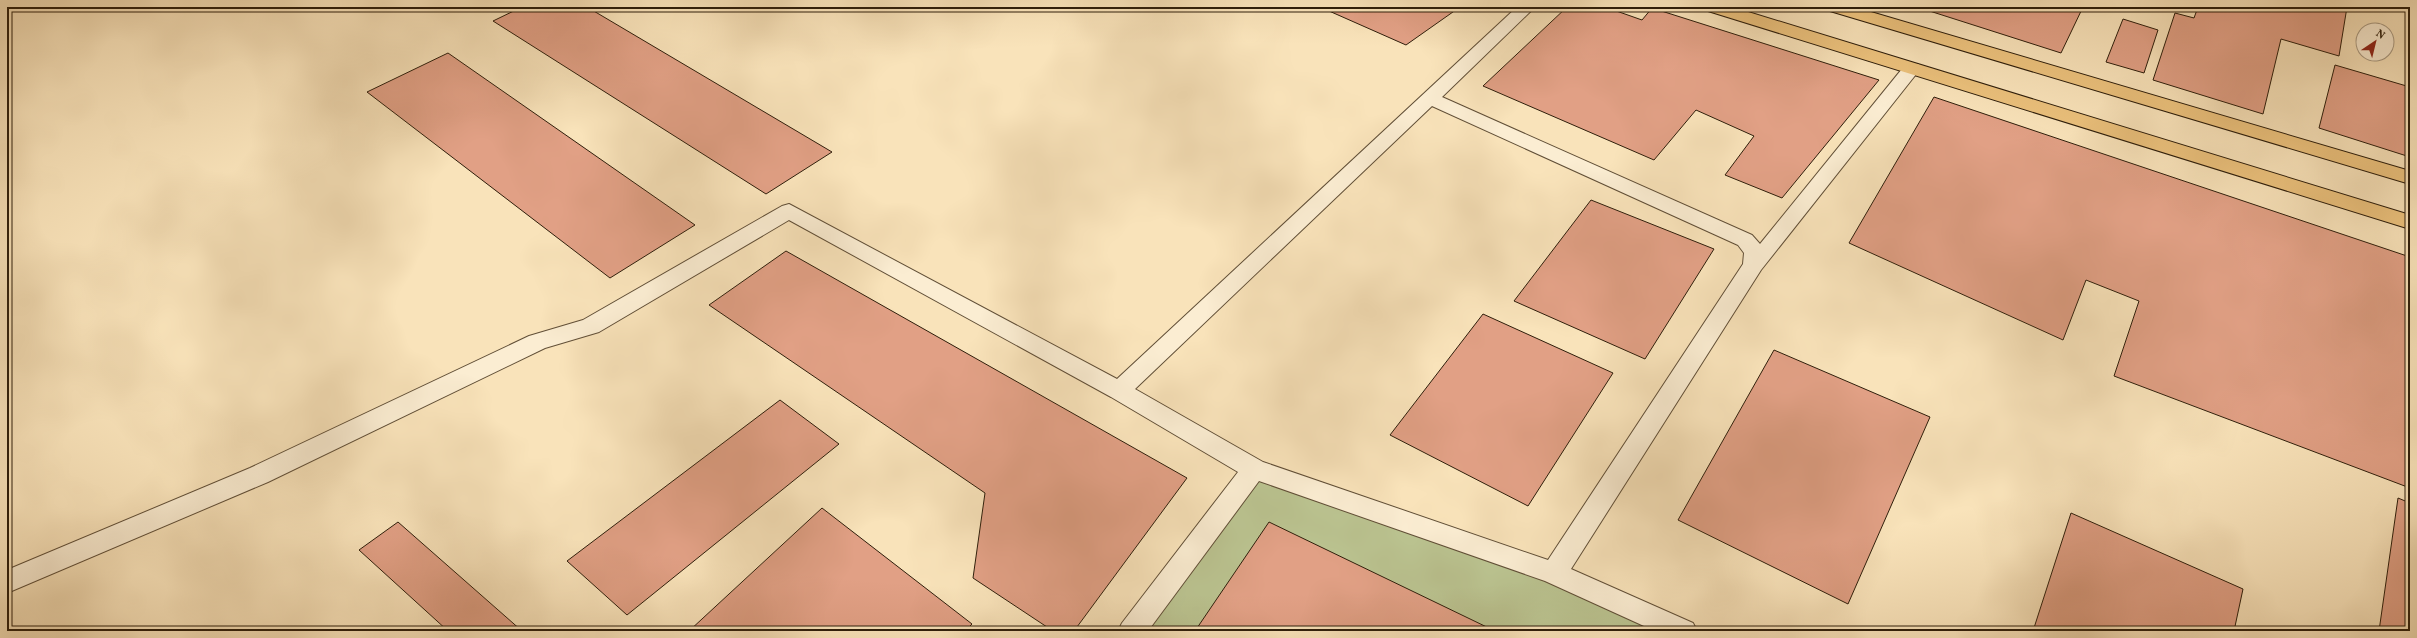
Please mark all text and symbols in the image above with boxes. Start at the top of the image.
north arrow [2355,22,2395,62]
text: N [2372,27,2387,43]

